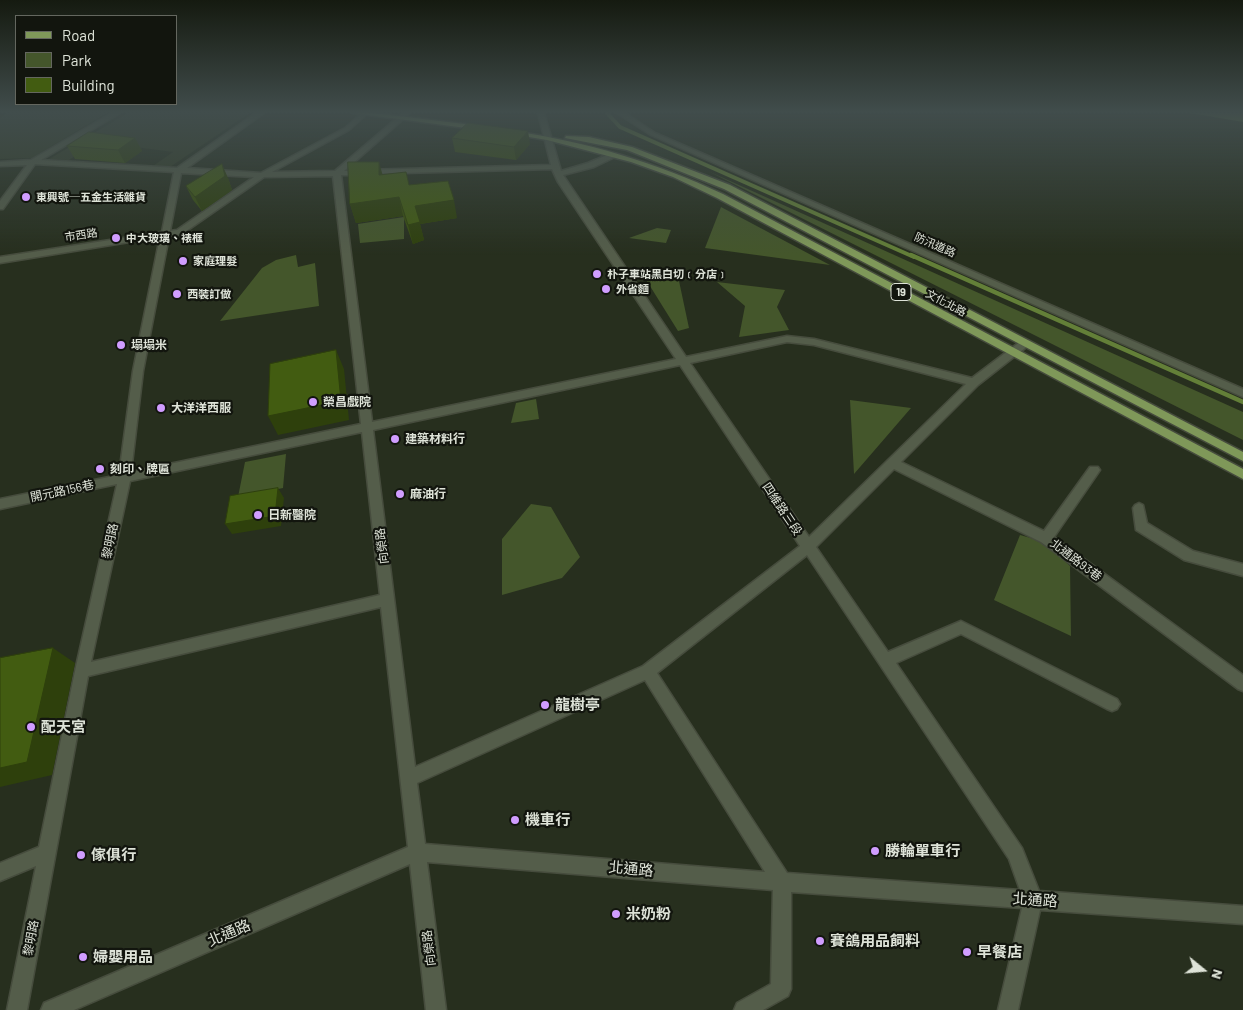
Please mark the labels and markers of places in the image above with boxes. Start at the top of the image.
place label: 東興號─五金生活雜貨 [36,190,146,204]
marker: 東興號─五金生活雜貨 [20,191,32,203]
place label: 中大玻璃、裱框 [126,231,203,245]
marker: 中大玻璃、裱框 [110,232,122,244]
place label: 家庭理髮 [193,254,237,268]
marker: 家庭理髮 [177,255,189,267]
place label: 朴子車站黑白切﹝分店﹞ [607,267,728,281]
marker: 朴子車站黑白切﹝分店﹞ [591,268,603,280]
place label: 外省麵 [616,282,649,296]
marker: 外省麵 [600,283,612,295]
place label: 西裝訂做 [187,287,231,301]
marker: 西裝訂做 [171,288,183,300]
place label: 塌塌米 [131,338,167,352]
marker: 塌塌米 [115,339,127,351]
place label: 榮昌戲院 [323,395,371,409]
marker: 榮昌戲院 [307,396,319,408]
place label: 大洋洋西服 [171,401,231,415]
marker: 大洋洋西服 [155,402,167,414]
place label: 建築材料行 [405,432,465,446]
marker: 建築材料行 [389,433,401,445]
place label: 刻印、牌匾 [110,462,170,476]
marker: 刻印、牌匾 [94,463,106,475]
place label: 麻油行 [410,487,446,501]
marker: 麻油行 [394,488,406,500]
place label: 日新醫院 [268,508,316,522]
marker: 日新醫院 [252,509,264,521]
place label: 龍樹亭 [555,696,600,714]
marker: 龍樹亭 [539,699,551,711]
place label: 配天宮 [41,718,86,736]
marker: 配天宮 [25,721,37,733]
place label: 機車行 [525,811,570,829]
marker: 機車行 [509,814,521,826]
place label: 勝輪單車行 [885,842,960,860]
marker: 勝輪單車行 [869,845,881,857]
place label: 傢俱行 [91,846,136,864]
marker: 傢俱行 [75,849,87,861]
place label: 米奶粉 [626,905,671,923]
marker: 米奶粉 [610,908,622,920]
place label: 賽鴿用品飼料 [830,932,920,950]
marker: 賽鴿用品飼料 [814,935,826,947]
place label: 早餐店 [977,943,1022,961]
marker: 早餐店 [961,946,973,958]
place label: 婦嬰用品 [93,948,153,966]
marker: 婦嬰用品 [77,951,89,963]

